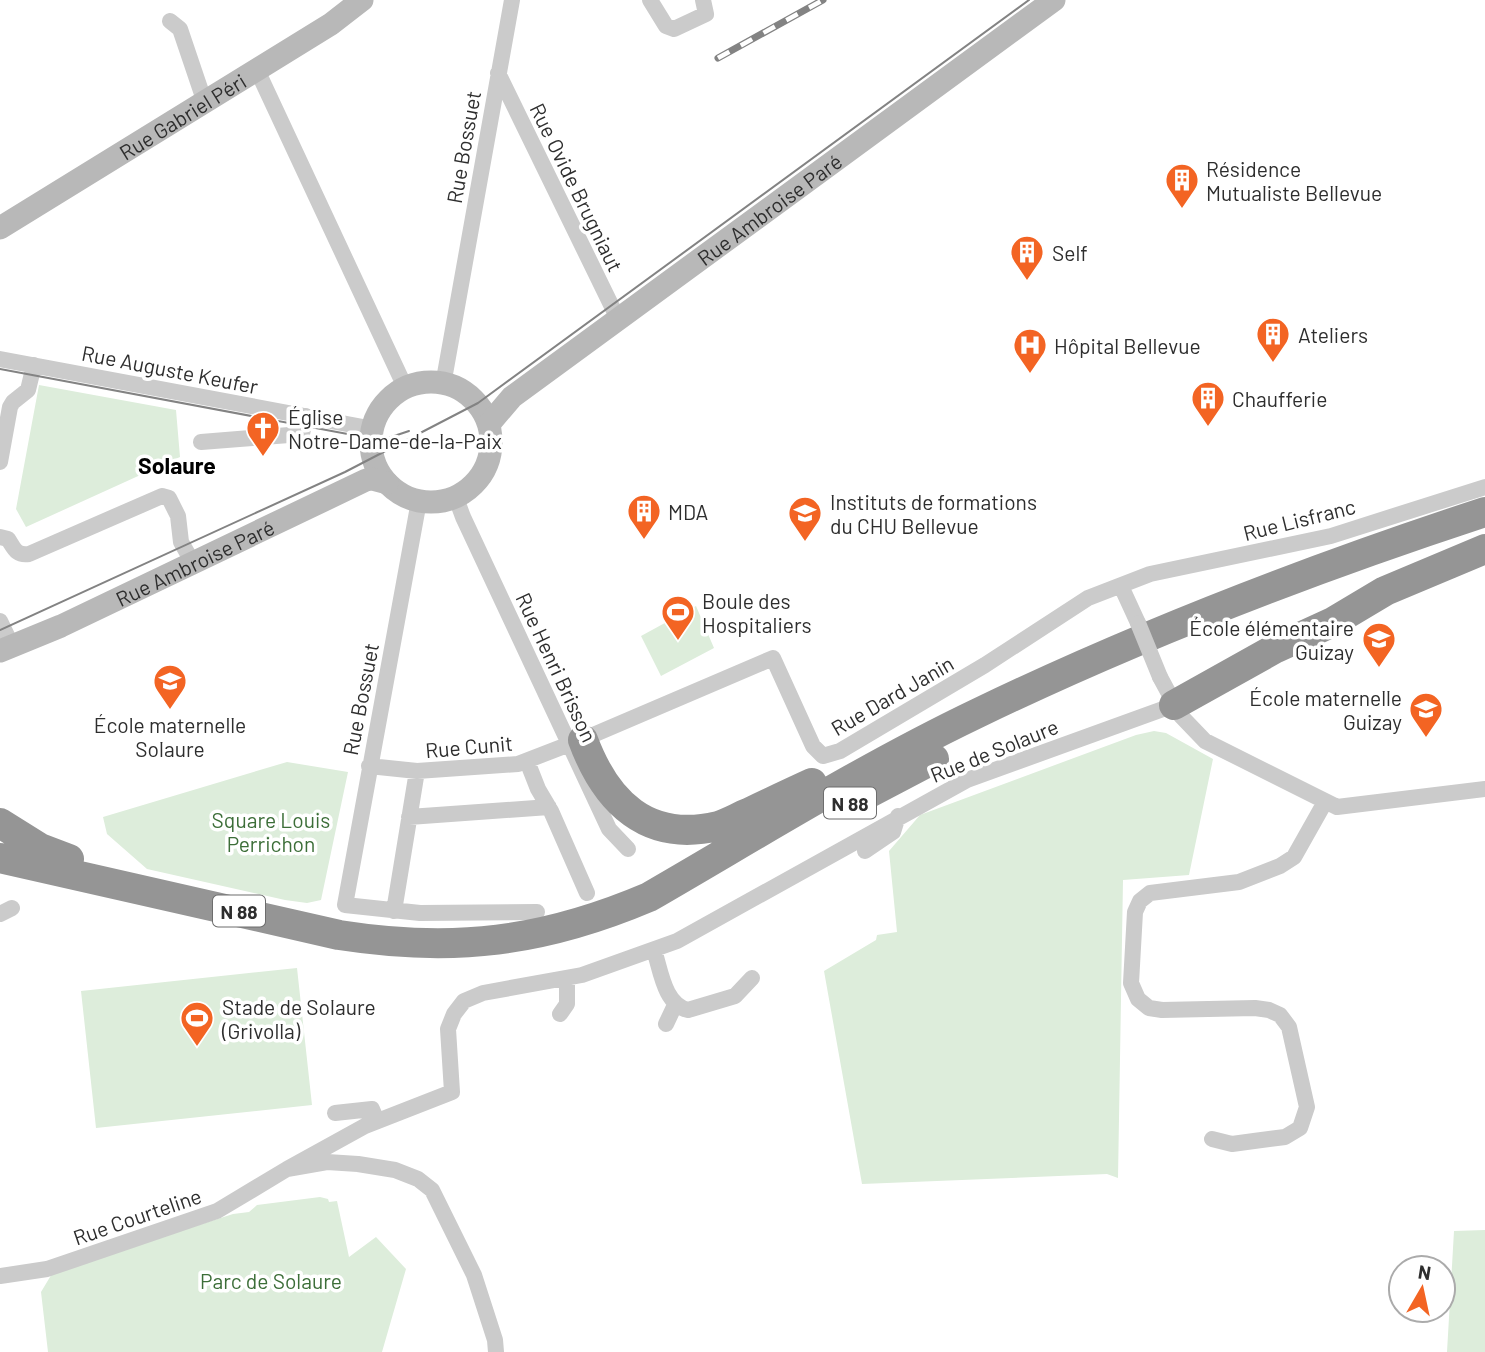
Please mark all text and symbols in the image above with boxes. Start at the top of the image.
street label: Rue Gabriel Péri [114,67,250,164]
street label: Rue Bossuet [441,89,485,205]
street label: Rue Ovide Brugniaut [525,99,629,275]
street label: Rue Ambroise Paré [692,148,846,270]
place label: Résidence Mutualiste Bellevue [1206,156,1382,205]
building icon: Résidence Mutualiste Bellevue [1163,161,1201,210]
building icon: Self [1008,233,1046,282]
place label: Self [1052,240,1088,265]
building icon: Ateliers [1254,315,1292,364]
place label: Ateliers [1298,322,1368,347]
hospital icon: Hôpital Bellevue [1011,326,1049,375]
place label: Hôpital Bellevue [1054,333,1201,358]
street label: Rue Auguste Keufer [80,340,261,398]
building icon: Chaufferie [1189,379,1227,428]
place label: Chaufferie [1232,386,1327,411]
place label: Église Notre-Dame-de-la-Paix [288,404,502,453]
church icon: Église Notre-Dame-de-la-Paix [244,409,282,458]
district label: Solaure [138,451,216,479]
place label: Instituts de formations du CHU Bellevue [830,489,1037,538]
building icon: MDA [625,492,663,541]
street label: Rue Lisfranc [1240,493,1358,545]
school or university icon: Instituts de formations du CHU Bellevue [786,494,824,543]
place label: MDA [668,499,709,524]
street label: Rue Ambroise Paré [111,513,278,611]
street label: Rue Henri Brisson [511,588,603,746]
place label: Boule des Hospitaliers [702,588,812,637]
sports icon: Boule des Hospitaliers [659,593,697,642]
place label: École élémentaire Guizay [1189,615,1354,664]
school or university icon: École élémentaire Guizay [1360,620,1398,669]
street label: Rue Bossuet [337,641,383,757]
street label: Rue Dard Janin [826,650,958,740]
school or university icon: École maternelle Solaure [151,662,189,711]
place label: École maternelle Guizay [1249,685,1402,734]
school or university icon: École maternelle Guizay [1407,690,1445,739]
place label: École maternelle Solaure [94,712,246,761]
street label: Rue de Solaure [926,713,1062,787]
street label: Rue Cunit [424,730,514,762]
road number: N 88 [824,788,876,818]
park label: Square Louis Perrichon [212,807,330,856]
road number: N 88 [213,896,265,926]
place label: Stade de Solaure (Grivolla) [221,994,376,1043]
sports icon: Stade de Solaure (Grivolla) [178,999,216,1048]
street label: Rue Courteline [70,1182,204,1250]
north arrow [1387,1254,1457,1324]
text: N [1417,1259,1433,1284]
park label: Parc de Solaure [200,1268,342,1293]

